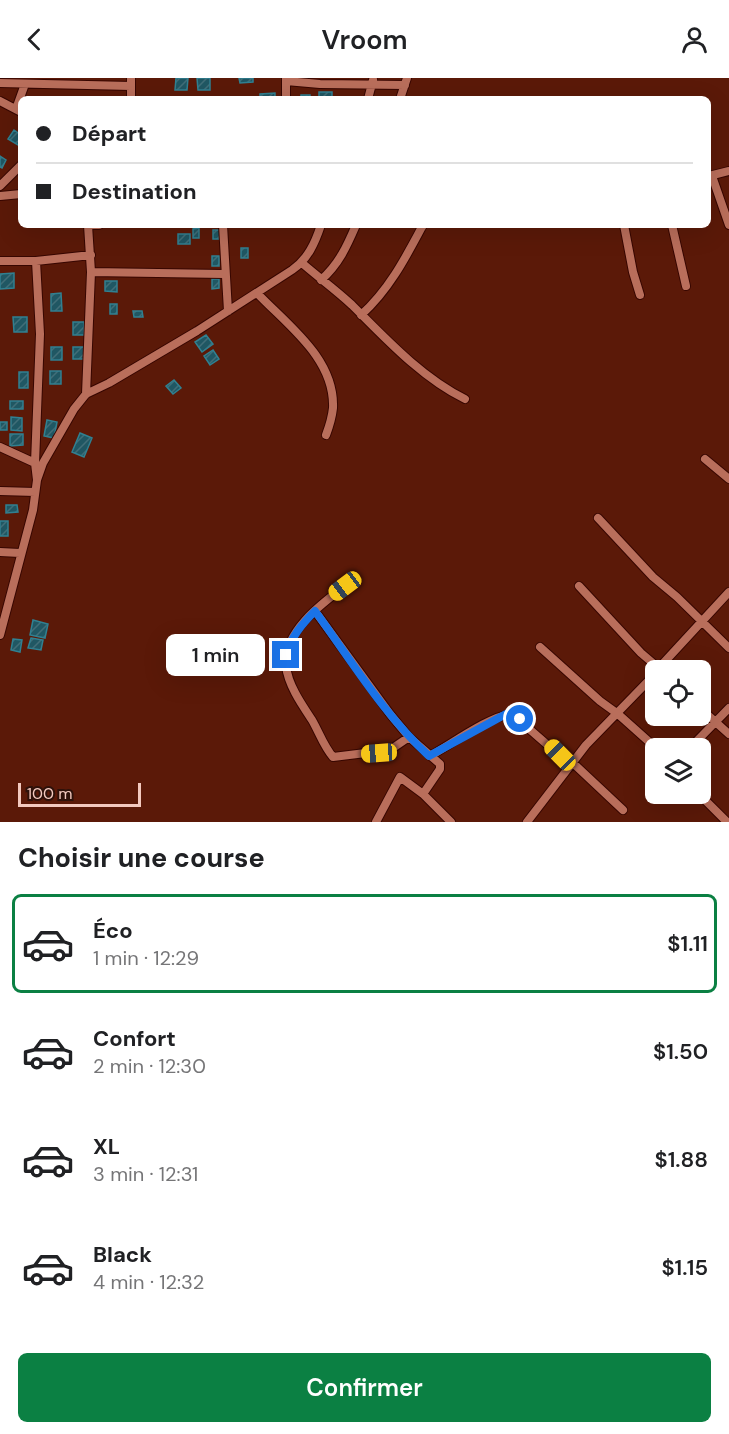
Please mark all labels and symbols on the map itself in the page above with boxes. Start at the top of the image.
car [325,568,365,604]
callout: 1 min [166,634,265,676]
route end [272,641,299,668]
route start [506,705,533,732]
car [541,736,579,774]
car [360,743,398,763]
scale bar [18,780,141,808]

